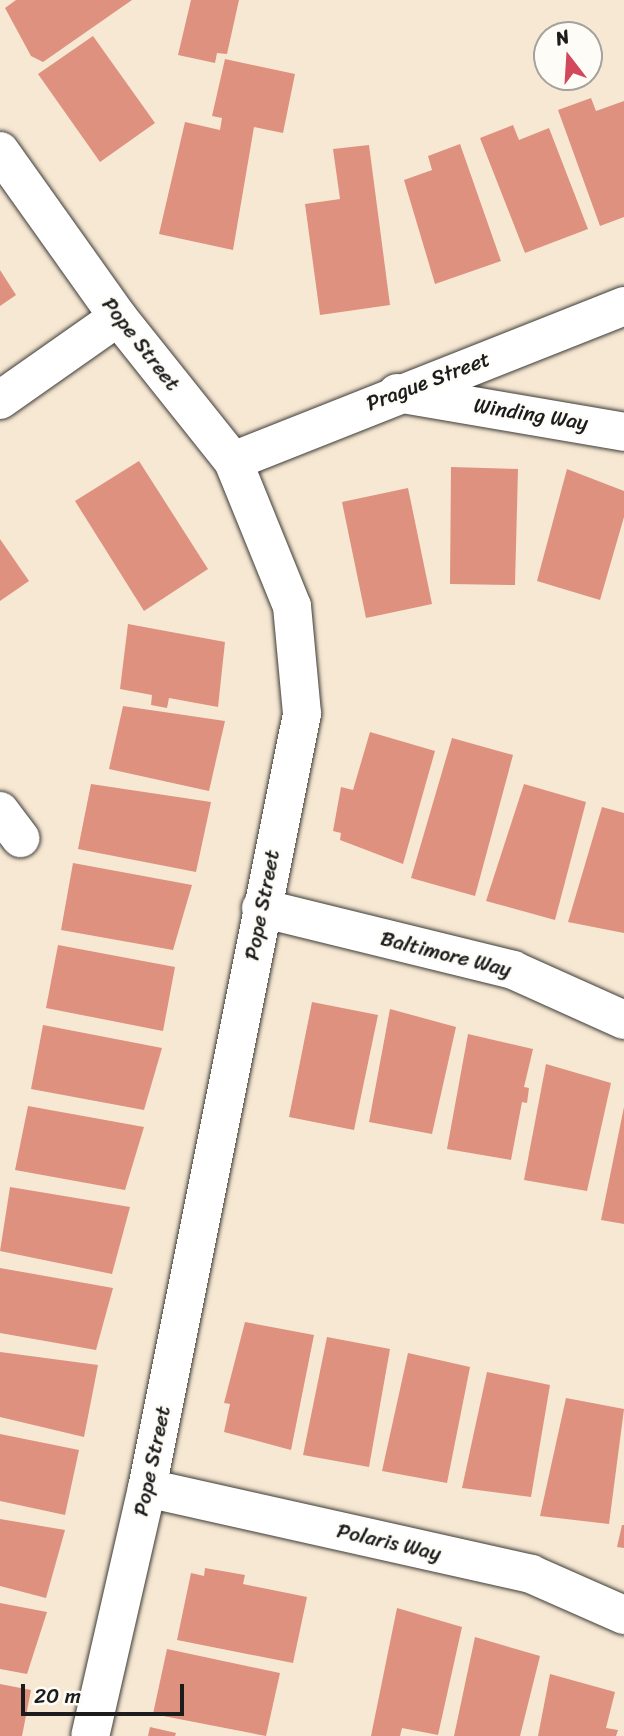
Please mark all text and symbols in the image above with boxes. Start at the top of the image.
text: N [551,20,573,55]
north arrow [533,21,603,91]
street label: Pope Street [97,292,185,396]
street label: Prague Street [363,346,493,416]
street label: Winding Way [472,393,590,435]
street label: Pope Street [239,848,285,962]
street label: Baltimore Way [378,926,514,982]
street label: Pope Street [128,1404,176,1518]
street label: Polaris Way [334,1518,444,1566]
scale bar [24,1670,187,1714]
text: 20 m [34,1677,81,1715]

